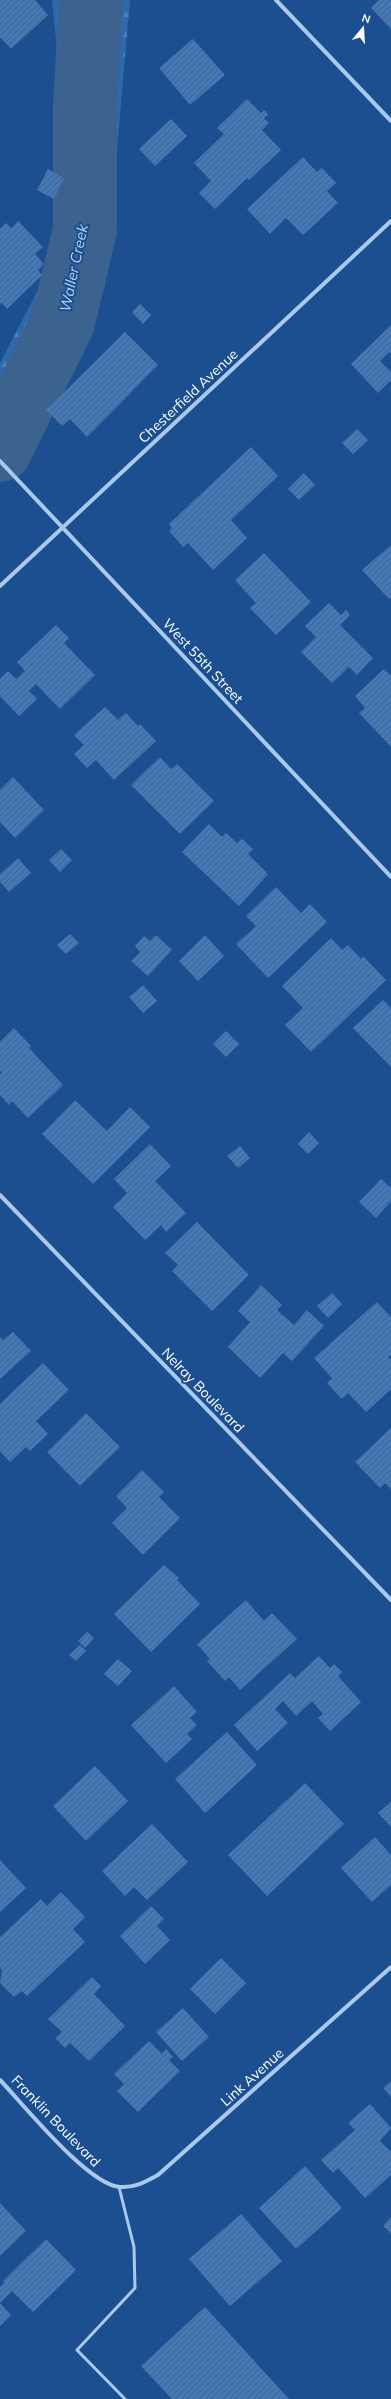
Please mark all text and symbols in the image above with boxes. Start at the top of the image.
north arrow [343,8,383,48]
text: N [360,11,372,26]
water label: Waller Creek [55,221,92,313]
street label: Chesterfield Avenue [134,345,242,447]
street label: West 55th Street [159,615,247,707]
street label: Nelray Boulevard [158,1344,248,1436]
street label: Link Avenue [217,2044,287,2110]
street label: Franklin Boulevard [8,2071,104,2171]

